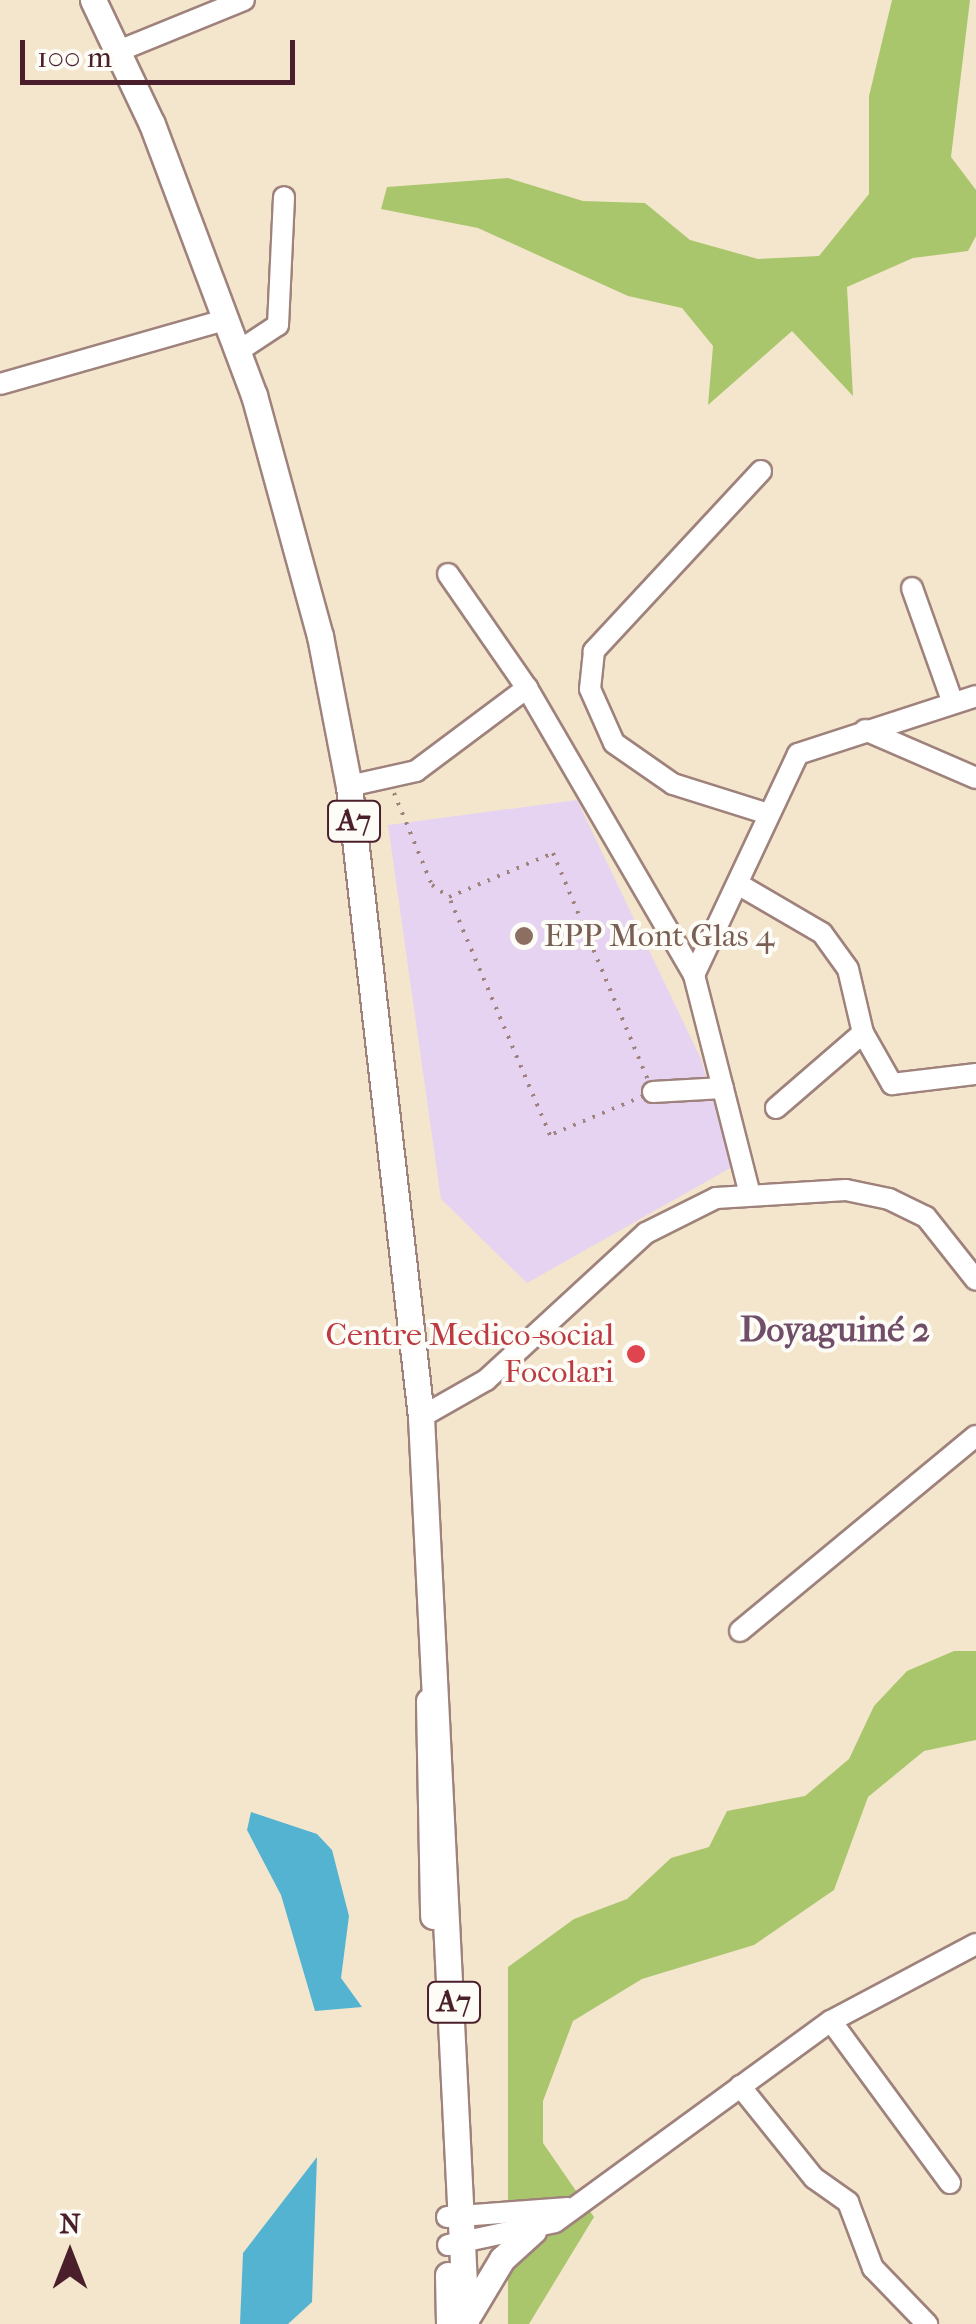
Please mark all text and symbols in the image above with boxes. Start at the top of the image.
scale bar [25,20,300,82]
text: 100 m [37,40,112,75]
road number: A7 [326,796,382,846]
place label: EPP Mont Glas 4 [544,917,774,955]
marker: EPP Mont Glas 4 [513,925,535,947]
district label: Doyaguiné 2 [740,1309,930,1351]
place label: Centre Medico-social Focolari [325,1317,614,1392]
marker: Centre Medico-social Focolari [623,1341,649,1367]
road number: A7 [426,1977,482,2027]
north arrow [20,2204,120,2304]
text: N [59,2207,81,2240]

